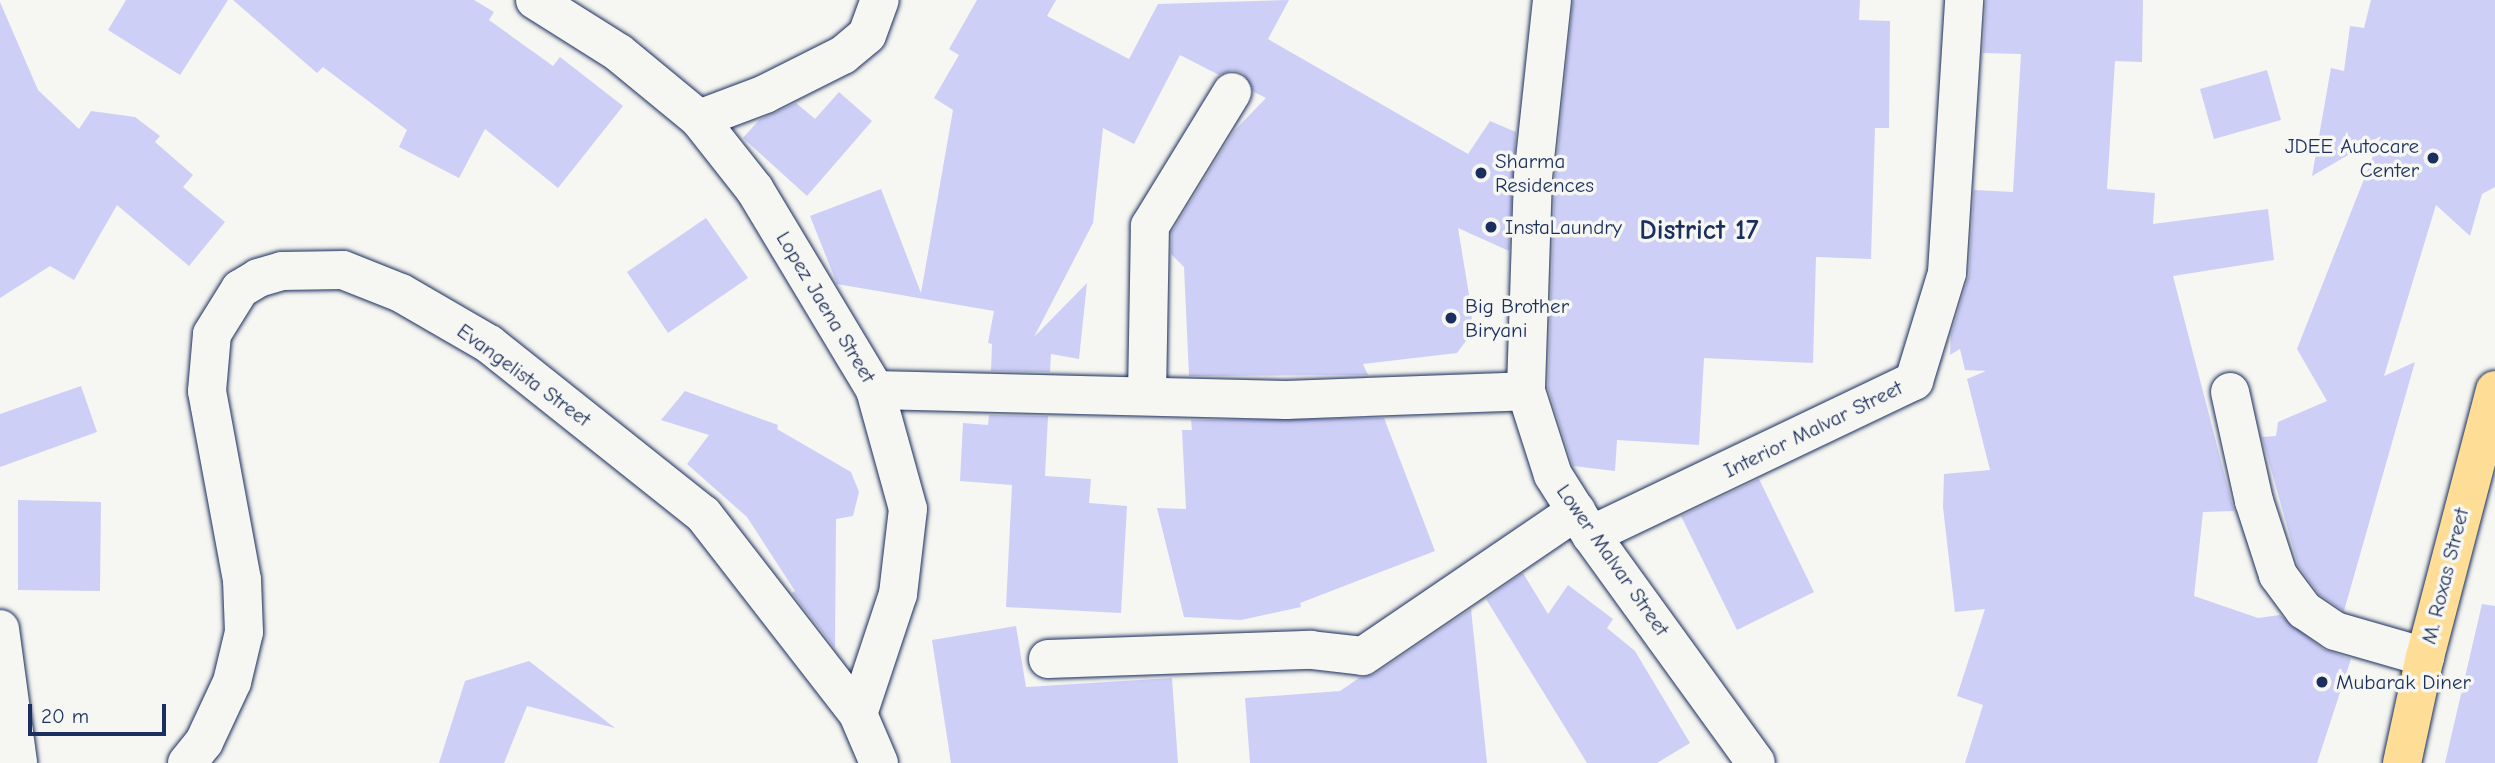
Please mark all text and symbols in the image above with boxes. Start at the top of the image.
place label: JDEE Autocare Center [2285,133,2419,183]
place label: Sharma Residences [1495,148,1594,198]
marker: JDEE Autocare Center [2425,150,2441,166]
marker: Sharma Residences [1473,165,1489,181]
district label: District 17 [1639,213,1759,247]
place label: InstaLaundry [1505,214,1622,240]
marker: InstaLaundry [1483,219,1499,235]
street label: Lopez Jaena Street [771,227,881,387]
place label: Big Brother Biryani [1465,293,1569,343]
marker: Big Brother Biryani [1443,310,1459,326]
street label: Evangelista Street [452,318,596,432]
street label: Interior Malvar Street [1720,375,1906,483]
street label: Lower Malvar Street [1551,479,1675,641]
street label: M. Roxas Street [2416,505,2474,647]
place label: Mubarak Diner [2336,669,2471,695]
marker: Mubarak Diner [2314,674,2330,690]
scale bar [32,690,170,734]
text: 20 m [41,704,89,728]

